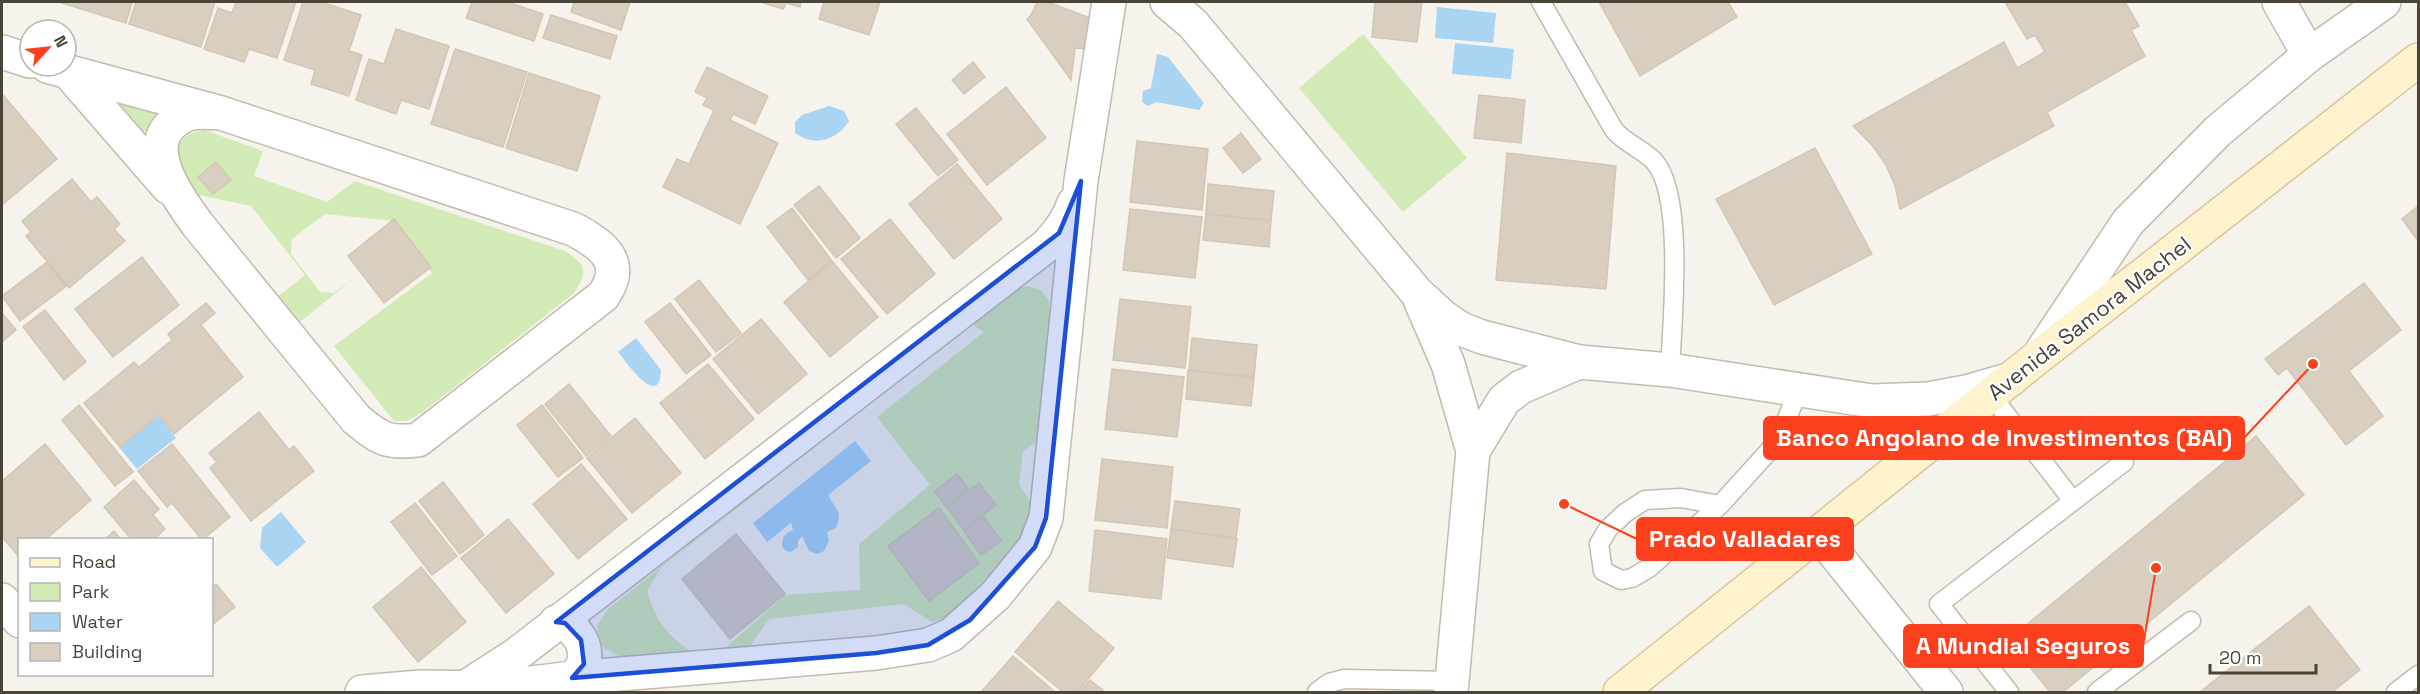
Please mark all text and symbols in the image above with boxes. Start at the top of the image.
north arrow [18,18,78,78]
text: N [49,32,73,51]
street label: Avenida Samora Machel [1982,230,2196,406]
callout: Banco Angolano de Investimentos (BAI) [1764,417,2244,459]
text: Banco Angolano de Investimentos (BAI) [1776,422,2232,453]
callout: Prado Valladares [1637,518,1853,560]
text: Prado Valladares [1649,523,1841,554]
legend [18,538,213,676]
text: Road [72,550,116,573]
text: Park [72,580,110,603]
text: Water [72,610,123,633]
callout: A Mundial Seguros [1904,625,2143,667]
text: A Mundial Seguros [1916,630,2130,661]
scale bar [2210,637,2316,675]
text: Building [72,640,142,663]
text: 20 m [2219,646,2262,669]

